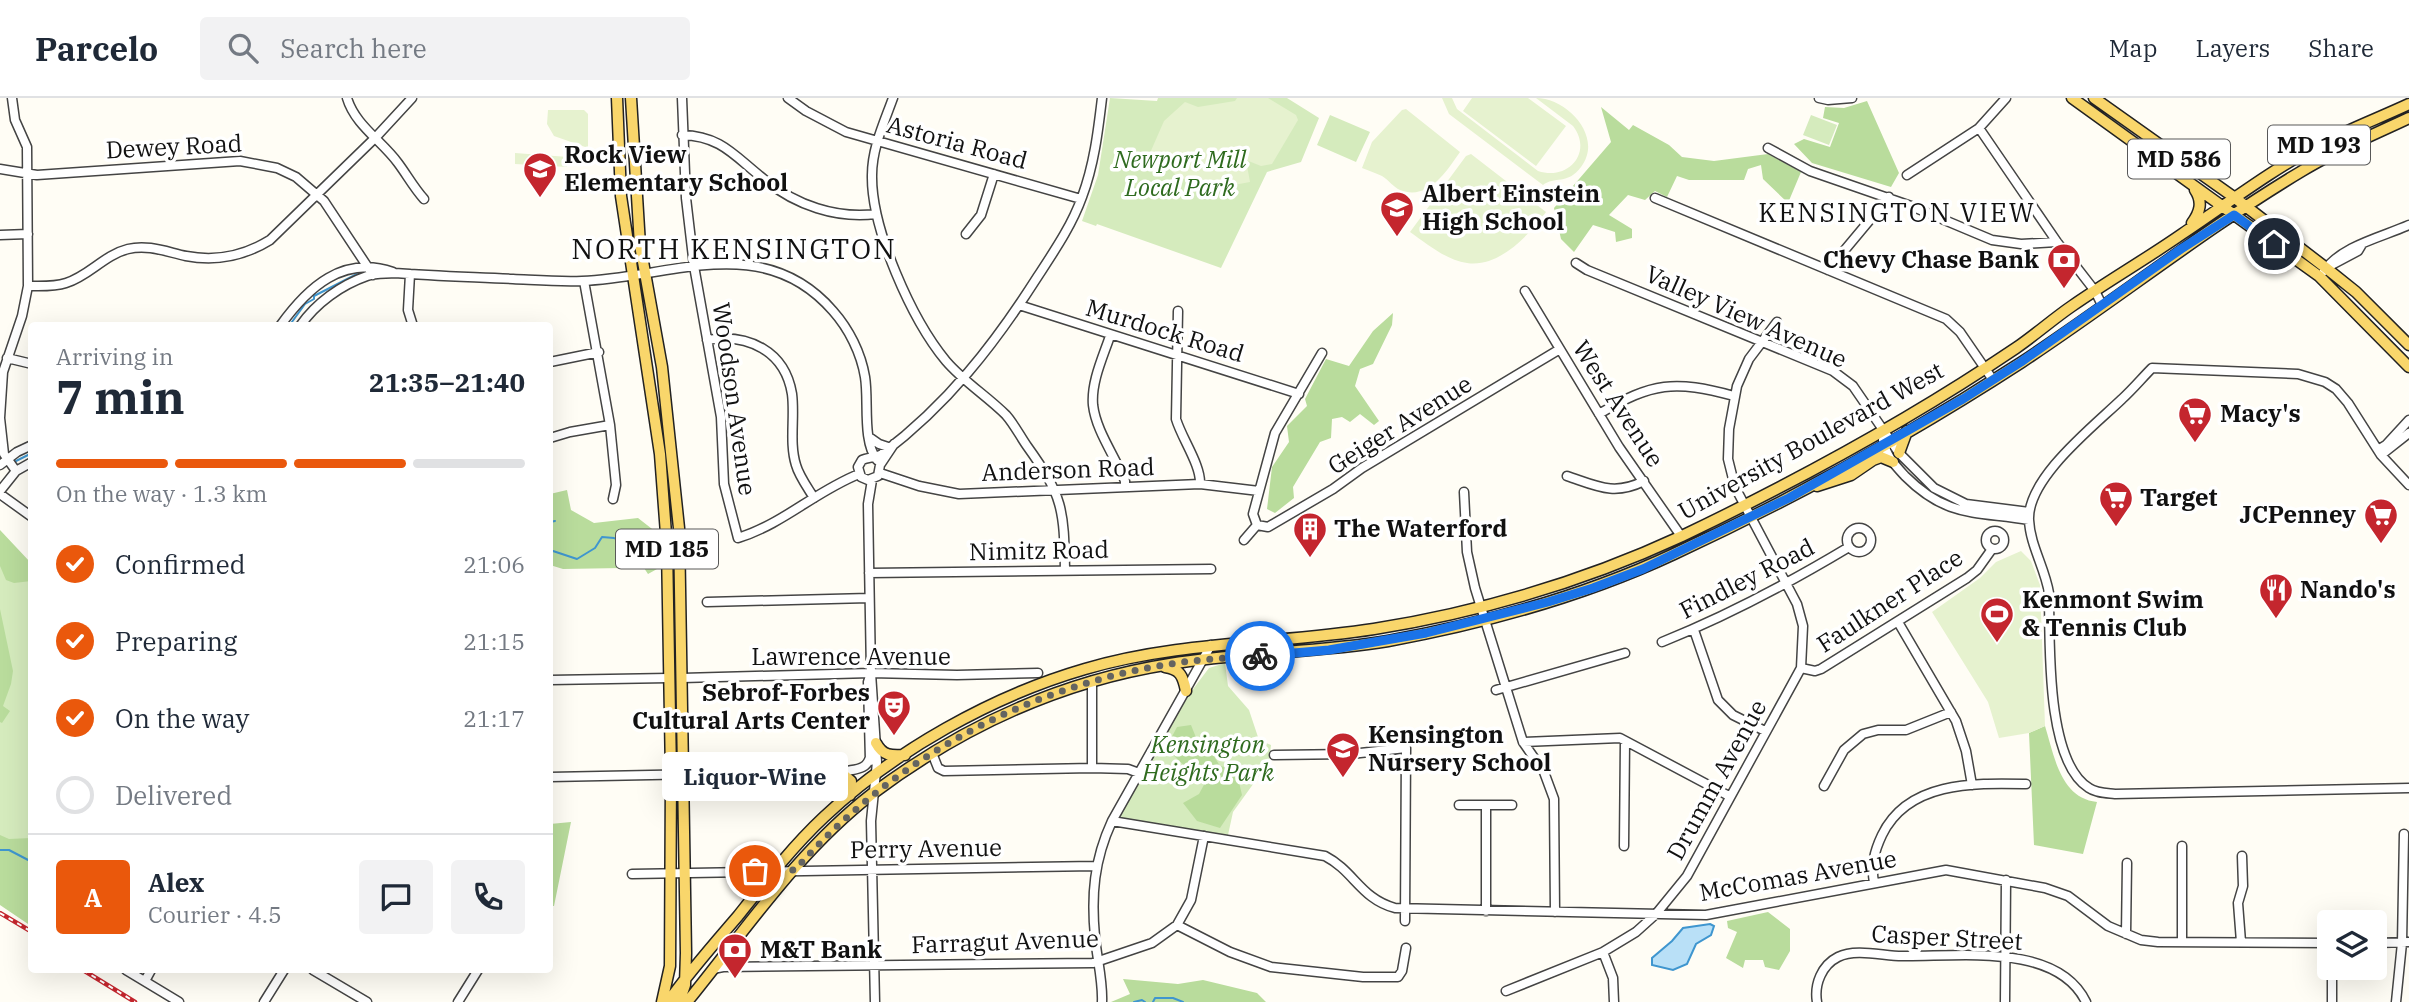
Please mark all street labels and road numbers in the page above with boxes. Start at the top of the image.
street label: Astoria Road [884,108,1031,176]
street label: Dewey Road [105,126,243,166]
road number: MD 193 [2268,126,2370,164]
road number: MD 586 [2128,139,2230,178]
street label: Valley View Avenue [1641,257,1852,375]
street label: Murdock Road [1082,291,1248,369]
street label: Woodson Avenue [706,300,764,498]
street label: West Avenue [1566,334,1672,473]
street label: University Boulevard West [1672,354,1949,527]
street label: Geiger Avenue [1321,367,1478,481]
street label: Anderson Road [981,450,1155,488]
road number: MD 185 [616,530,718,569]
street label: Findley Road [1674,530,1820,626]
street label: Nimitz Road [969,533,1109,567]
street label: Faulkner Place [1810,541,1969,659]
street label: Lawrence Avenue [751,640,951,672]
street label: Drumm Avenue [1659,694,1773,865]
street label: Perry Avenue [850,831,1002,865]
street label: McComas Avenue [1697,842,1899,908]
street label: Casper Street [1871,917,2024,957]
street label: Farragut Avenue [911,922,1099,960]

